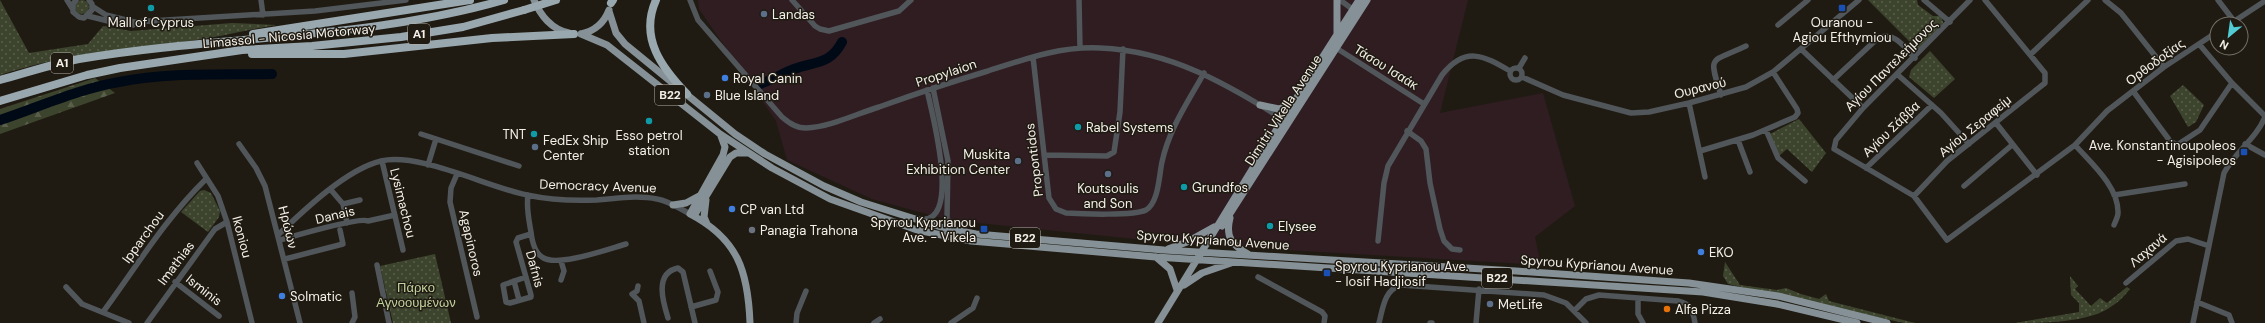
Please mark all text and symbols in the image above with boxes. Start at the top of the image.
marker: Mall of Cyprus [146,3,156,13]
marker: Ouranou - Agiou Efthymiou [1837,3,1847,13]
place label: Landas [772,6,815,23]
marker: Landas [759,9,769,19]
place label: Mall of Cyprus [108,14,194,31]
place label: Ouranou - Agiou Efthymiou [1793,14,1891,46]
street label: Αγίου Παντελεήμονος [1841,15,1941,115]
north arrow [2209,16,2249,56]
street label: Limassol - Nicosia Motorway [202,20,376,52]
road number: A1 [408,24,430,44]
street label: Ορθοδοξίας [2122,35,2188,89]
text: N [2217,37,2231,53]
street label: Τάσου Ισαάκ [1351,40,1422,94]
street label: Dimitri Vikella Avenue [1241,51,1325,169]
road number: A1 [51,53,73,73]
street label: Propylaion [913,55,979,91]
place label: Royal Canin [733,70,802,87]
marker: Royal Canin [720,73,730,83]
street label: Ουρανού [1672,73,1728,103]
road number: B22 [655,85,685,105]
place label: Blue Island [715,87,779,104]
marker: Blue Island [702,90,712,100]
street label: Αγίου Σεραφείμ [1935,91,2015,161]
street label: Αγίου Σάββα [1859,97,1924,161]
marker: Esso petrol station [644,116,654,126]
place label: Rabel Systems [1086,119,1174,136]
street label: Propontidos [1021,122,1047,198]
marker: Rabel Systems [1073,122,1083,132]
place label: TNT [502,126,526,143]
place label: Esso petrol station [615,127,683,159]
marker: TNT [529,129,539,139]
place label: FedEx Ship Center [543,132,609,164]
place label: Ave. Konstantinoupoleos - Agisipoleos [2089,137,2236,169]
marker: FedEx Ship Center [530,142,540,152]
place label: Muskita Exhibition Center [906,146,1010,178]
marker: Ave. Konstantinoupoleos - Agisipoleos [2239,147,2249,157]
marker: Muskita Exhibition Center [1013,156,1023,166]
street label: Lysimachou [386,166,420,240]
marker: Koutsoulis and Son [1103,169,1113,179]
street label: Democracy Avenue [539,175,657,197]
place label: Grundfos [1192,179,1248,196]
place label: Koutsoulis and Son [1077,180,1139,212]
marker: Grundfos [1179,182,1189,192]
place label: CP van Ltd [740,201,804,218]
street label: Danais [314,202,356,228]
street label: Ηρώων [274,204,302,250]
marker: CP van Ltd [727,204,737,214]
street label: Ipparchou [118,207,168,267]
street label: Agapinoros [455,208,487,278]
street label: Ikoniou [228,214,256,260]
place label: Spyrou Kyprianou Ave. - Vikela [871,214,976,246]
place label: Elysee [1278,218,1316,235]
marker: Elysee [1265,221,1275,231]
place label: Panagia Trahona [760,222,858,239]
marker: Spyrou Kyprianou Ave. - Vikela [979,224,989,234]
marker: Panagia Trahona [747,225,757,235]
street label: Spyrou Kyprianou Avenue [1136,226,1290,254]
road number: B22 [1010,228,1040,248]
street label: Λαχανά [2126,229,2171,271]
street label: Imathias [154,238,198,288]
place label: EKO [1709,244,1733,261]
marker: EKO [1696,247,1706,257]
street label: Dafnis [522,249,548,289]
street label: Spyrou Kyprianou Avenue [1520,251,1674,279]
place label: Spyrou Kyprianou Ave. - Iosif Hadjiosif [1335,258,1469,290]
marker: Spyrou Kyprianou Ave. - Iosif Hadjiosif [1322,268,1332,278]
road number: B22 [1482,268,1512,288]
street label: Isminis [182,271,226,309]
park label: Πάρκο Αγνοουμένων [376,279,456,311]
place label: Solmatic [290,288,342,305]
marker: Solmatic [277,291,287,301]
place label: MetLife [1498,296,1543,313]
marker: MetLife [1485,299,1495,309]
place label: Alfa Pizza [1675,301,1731,318]
marker: Alfa Pizza [1662,304,1672,314]

